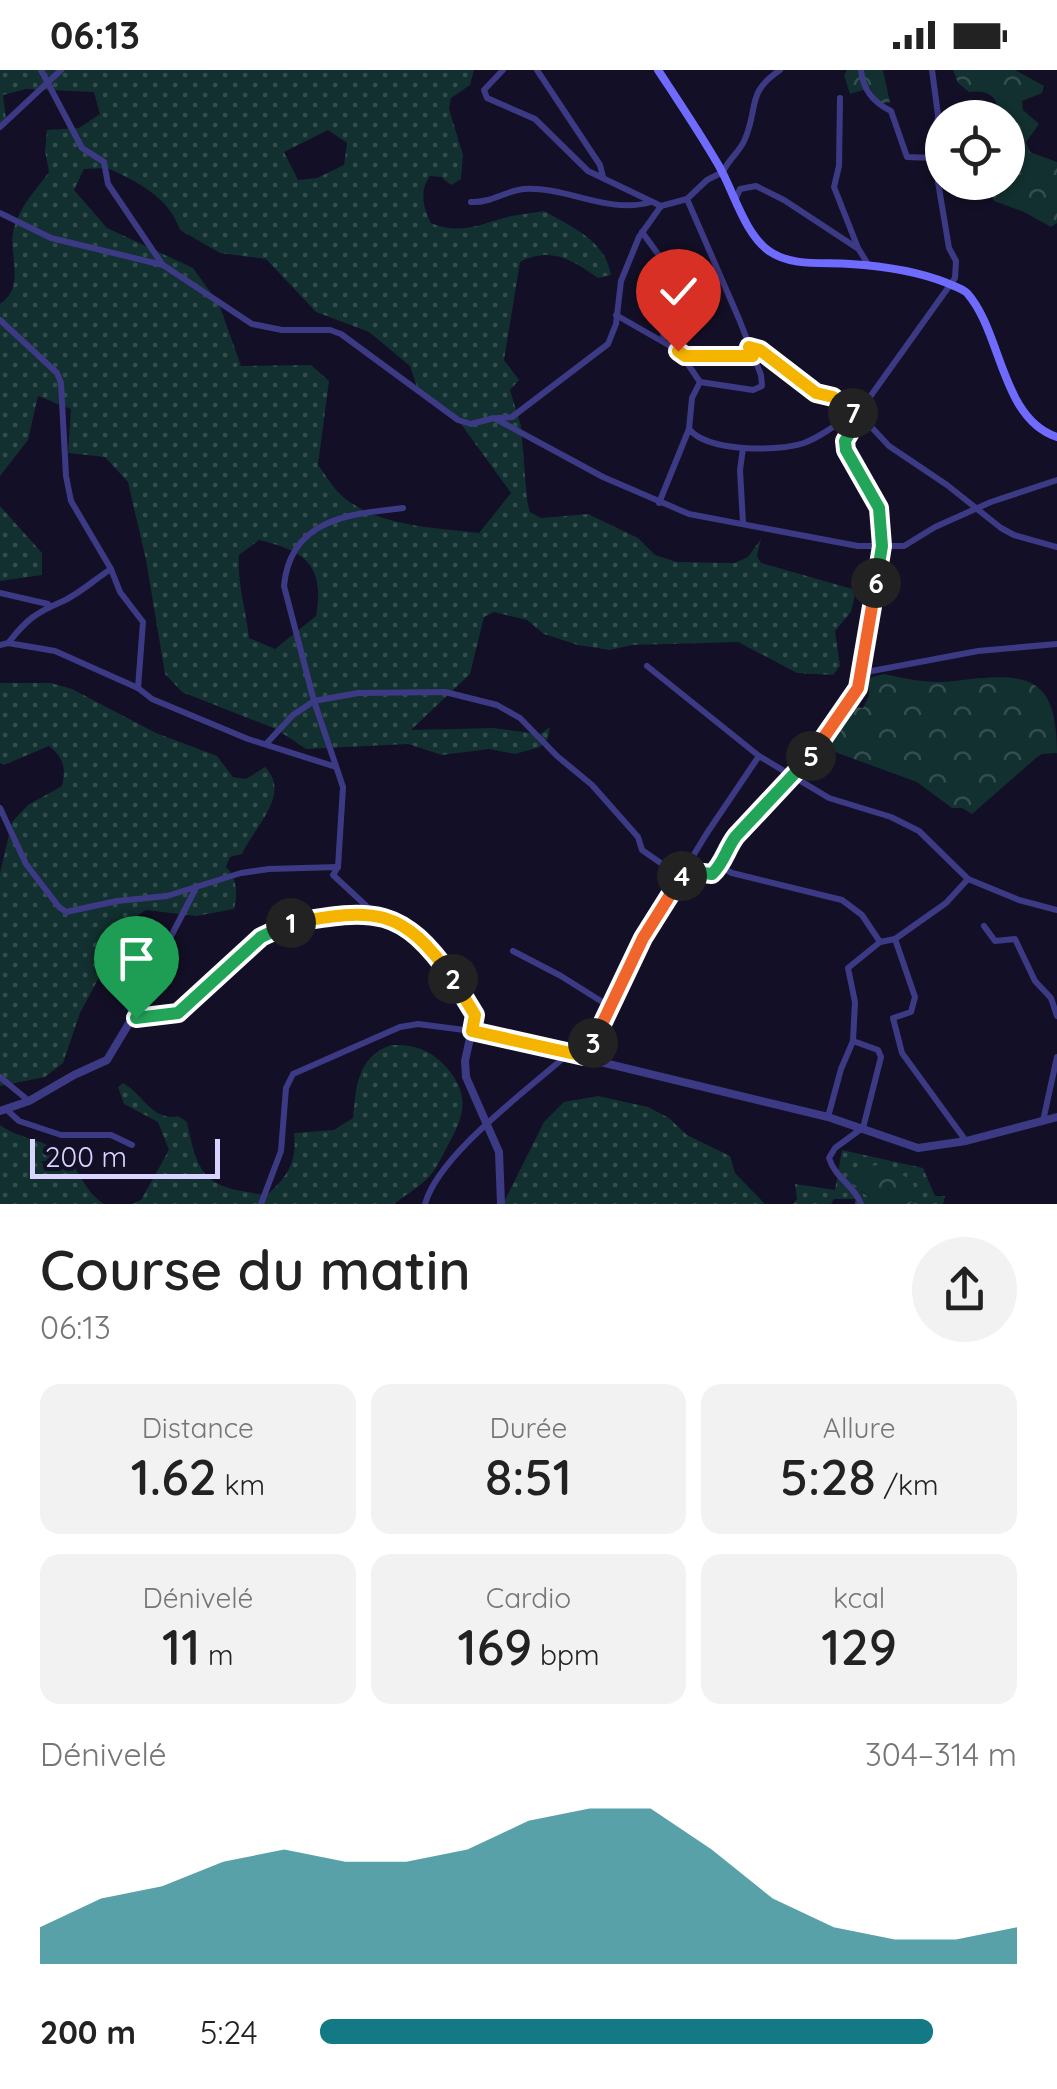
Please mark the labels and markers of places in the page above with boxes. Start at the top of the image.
pin [636,249,721,352]
pin: 7 [828,388,878,438]
pin: 6 [851,558,901,608]
pin: 5 [786,731,836,781]
pin: 4 [657,851,707,901]
pin: 1 [266,898,316,948]
pin [94,916,179,1019]
pin: 2 [428,954,478,1004]
pin: 3 [568,1018,618,1068]

